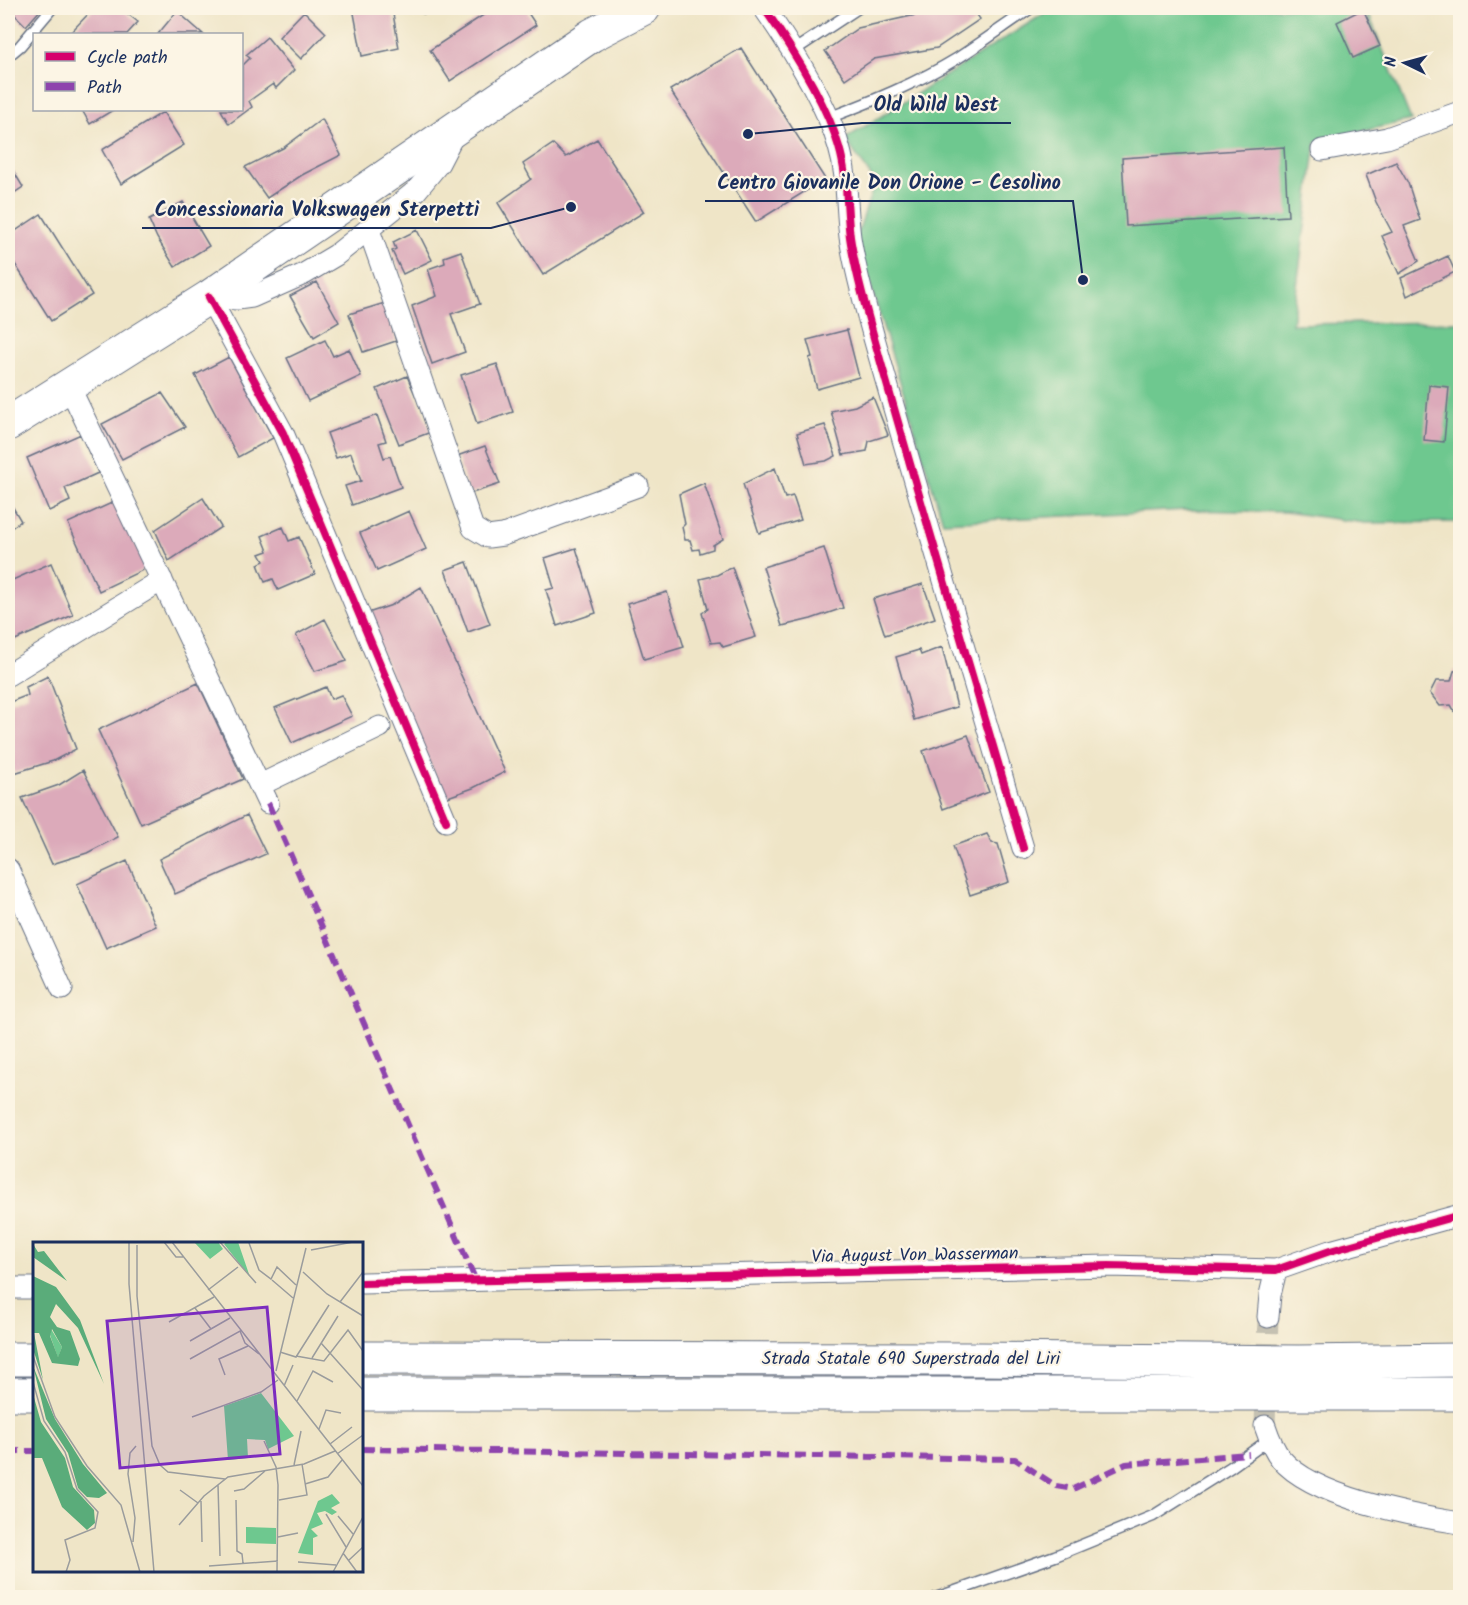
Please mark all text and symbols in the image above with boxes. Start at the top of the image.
legend [33,33,243,111]
north arrow [1375,33,1435,93]
text: Cycle path [87,44,168,73]
text: N [1379,56,1404,68]
text: Path [87,74,122,103]
callout: Old Wild West [862,85,1011,123]
text: Old Wild West [874,90,999,122]
callout: Centro Giovanile Don Orione - Cesolino [705,163,1073,201]
text: Centro Giovanile Don Orione - Cesolino [717,168,1061,200]
callout: Concessionaria Volkswagen Sterpetti [142,190,491,228]
text: Concessionaria Volkswagen Sterpetti [155,195,480,227]
street label: Via August Von Wasserman [811,1240,1019,1272]
inset map [33,1242,363,1572]
street label: Strada Statale 690 Superstrada del Liri [762,1345,1061,1374]

